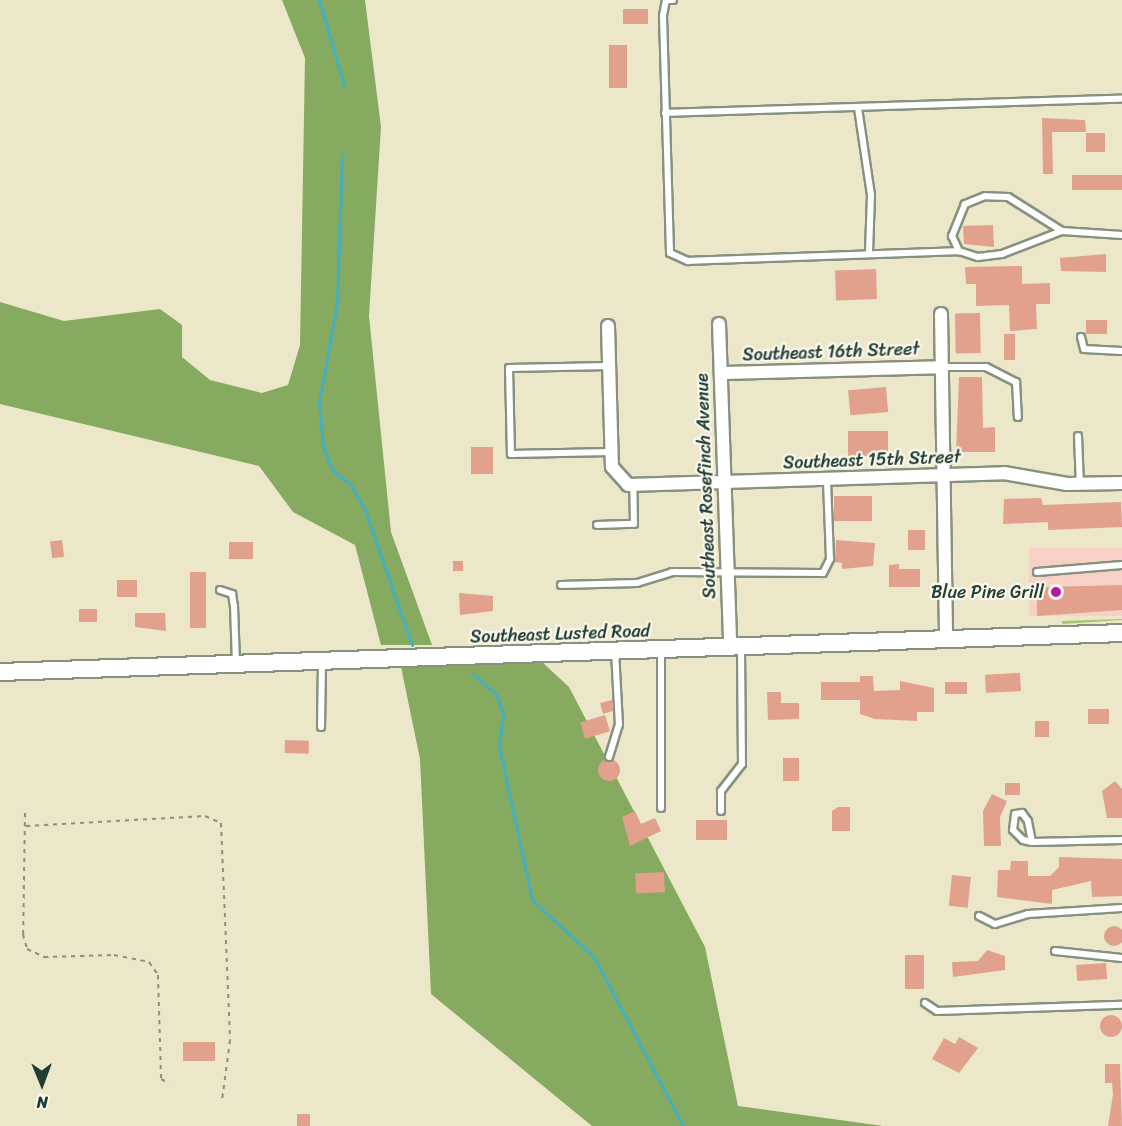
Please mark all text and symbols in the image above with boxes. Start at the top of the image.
street label: Southeast 16th Street [742,338,920,366]
street label: Southeast Rosefinch Avenue [691,373,721,599]
street label: Southeast 15th Street [783,446,961,474]
place label: Blue Pine Grill [931,581,1044,603]
marker: Blue Pine Grill [1049,585,1063,599]
street label: Southeast Lusted Road [469,620,651,648]
north arrow [12,1054,72,1114]
text: N [37,1088,48,1117]

